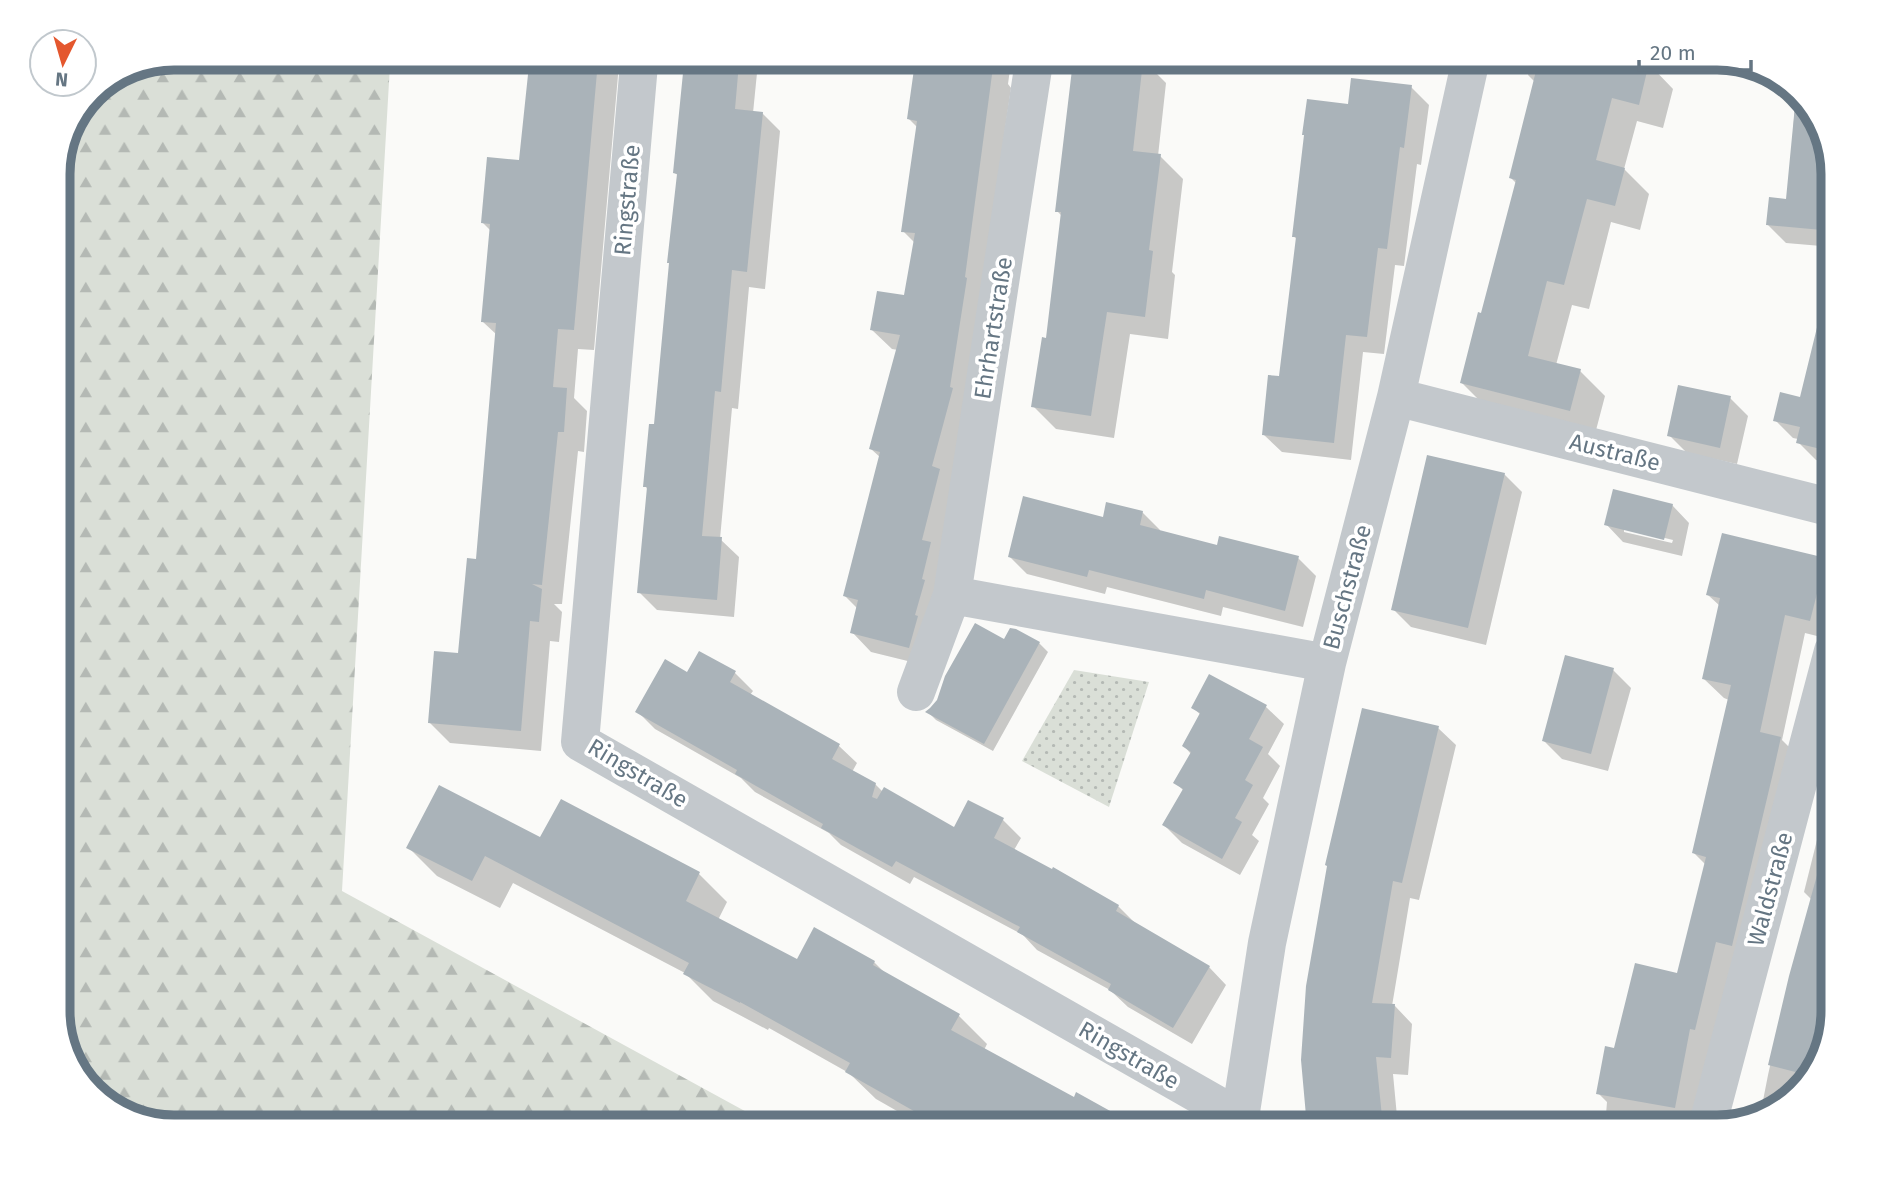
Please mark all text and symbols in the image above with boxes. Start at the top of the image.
north arrow [28,28,98,98]
scale bar [1639,28,1751,72]
text: 20 m [1650,40,1696,66]
text: N [54,67,69,91]
street label: Ringstraße [608,143,646,257]
street label: Ehrhartstraße [968,255,1018,401]
street label: Austraße [1567,427,1663,477]
street label: Buschstraße [1317,521,1377,653]
street label: Ringstraße [583,732,693,814]
street label: Waldstraße [1741,829,1799,949]
street label: Ringstraße [1074,1015,1184,1095]

